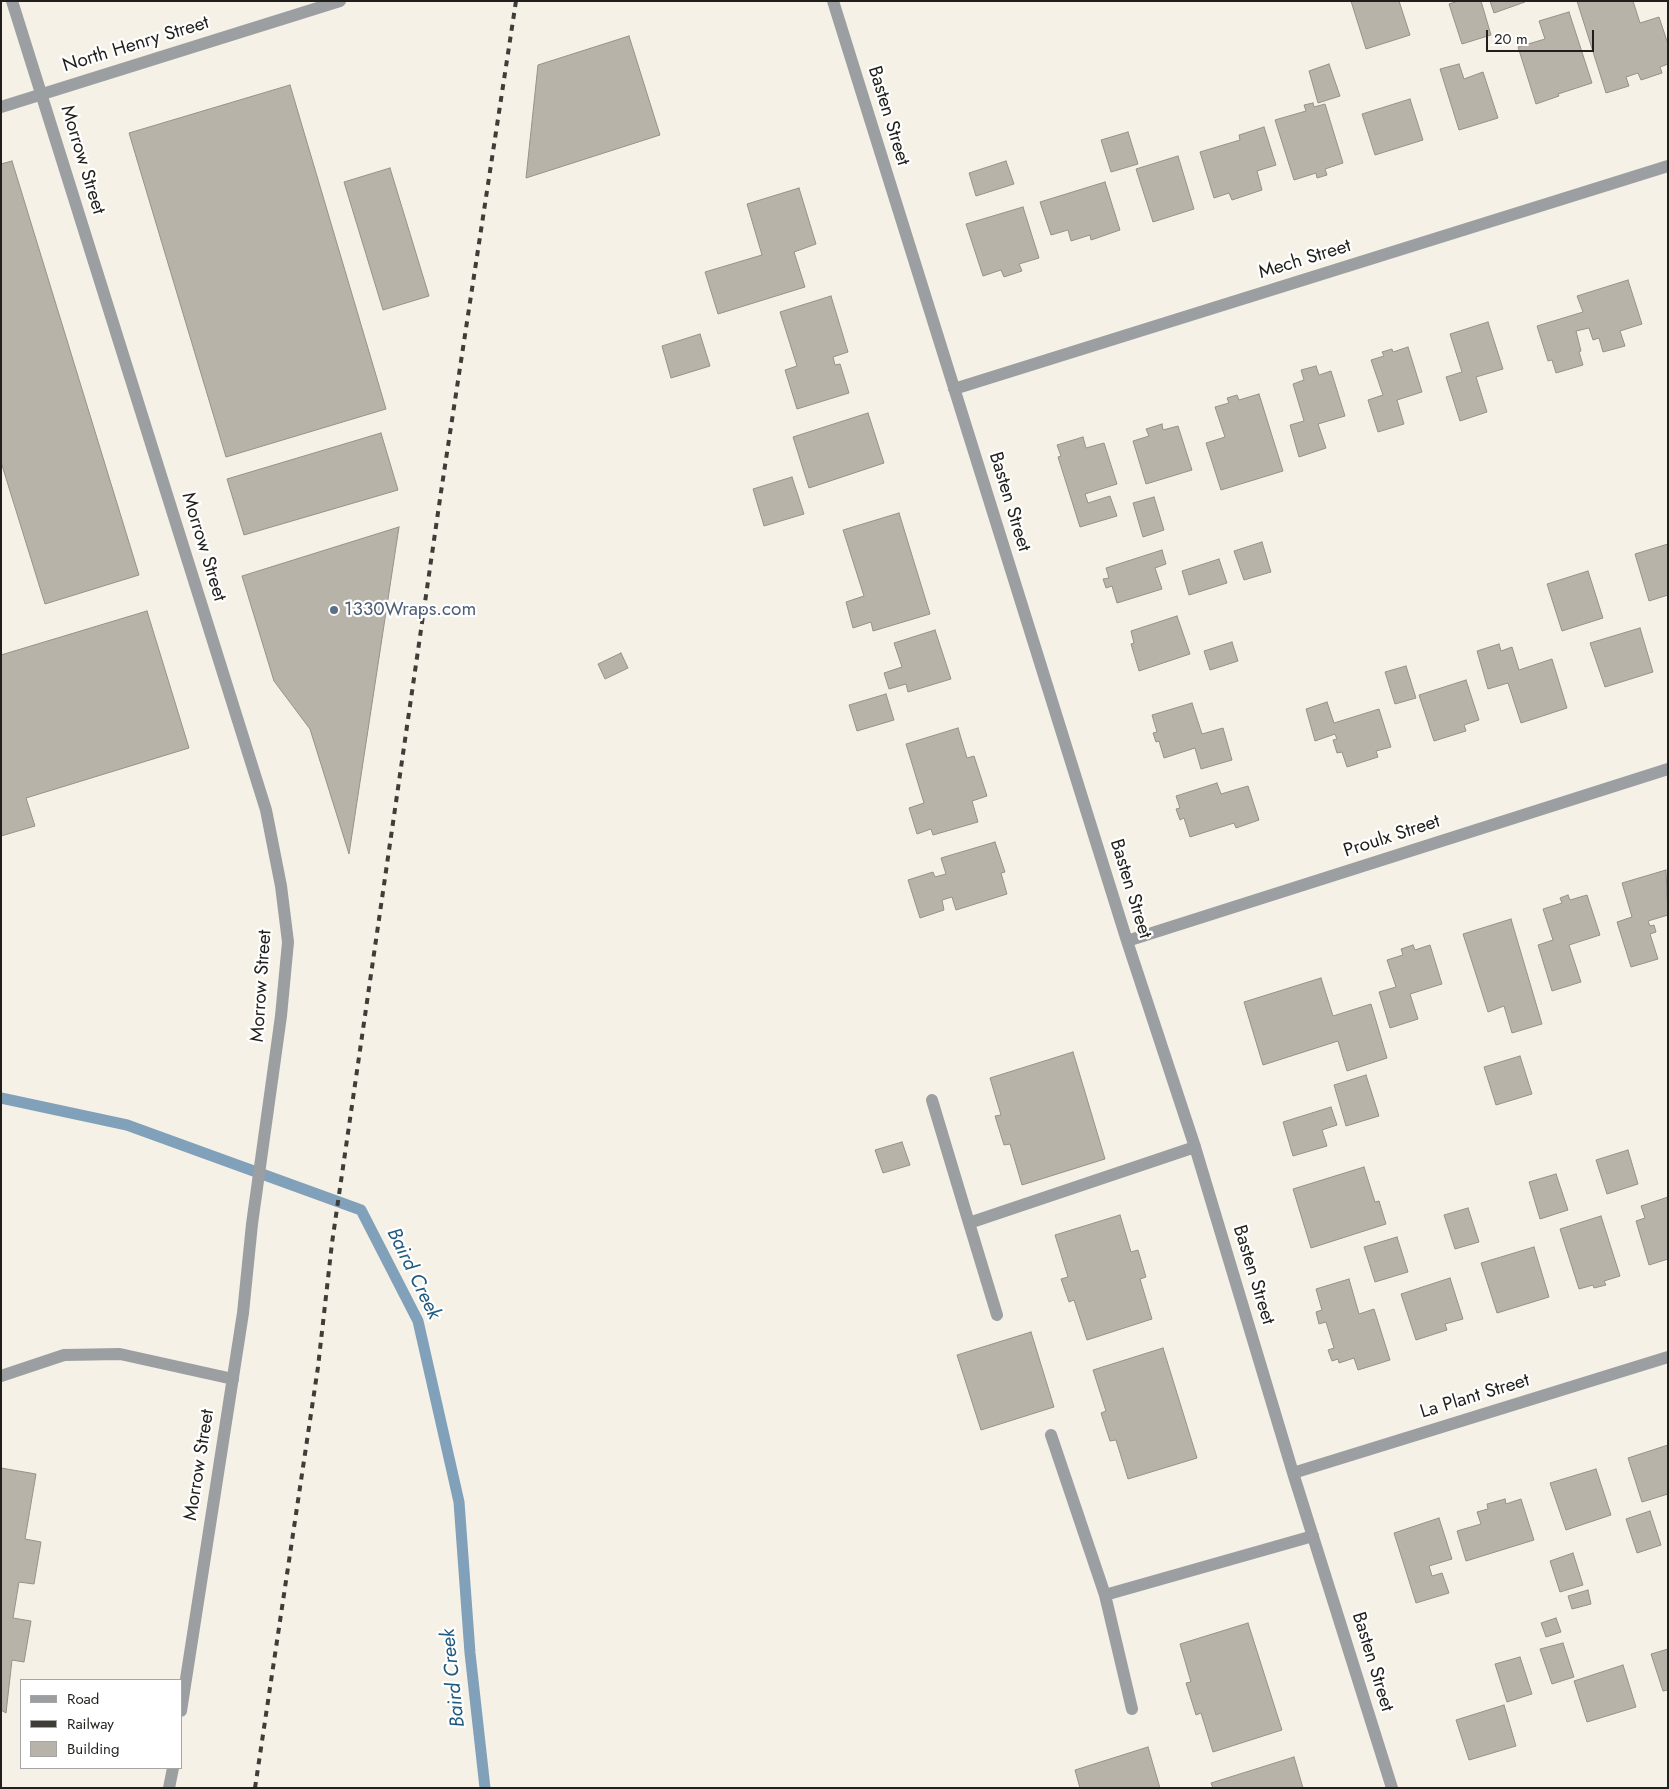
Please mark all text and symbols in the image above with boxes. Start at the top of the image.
street label: North Henry Street [60,12,212,78]
scale bar [1489,20,1596,52]
text: 20 m [1494,28,1528,50]
street label: Basten Street [862,64,914,168]
street label: Morrow Street [55,103,109,217]
street label: Mech Street [1256,235,1354,285]
street label: Basten Street [983,450,1035,554]
street label: Morrow Street [176,490,230,604]
place label: 1330Wraps.com [344,599,476,621]
marker: 1330Wraps.com [328,604,340,616]
street label: Proulx Street [1341,811,1443,863]
street label: Basten Street [1104,837,1156,941]
street label: Morrow Street [247,929,277,1043]
street label: Basten Street [1227,1223,1279,1327]
water label: Baird Creek [381,1224,445,1324]
street label: La Plant Street [1418,1370,1532,1424]
street label: Morrow Street [180,1408,220,1522]
street label: Basten Street [1346,1610,1398,1714]
water label: Baird Creek [437,1628,471,1728]
legend [20,1679,182,1769]
text: Road [67,1688,99,1710]
text: Railway [67,1713,114,1735]
text: Building [67,1738,119,1760]

